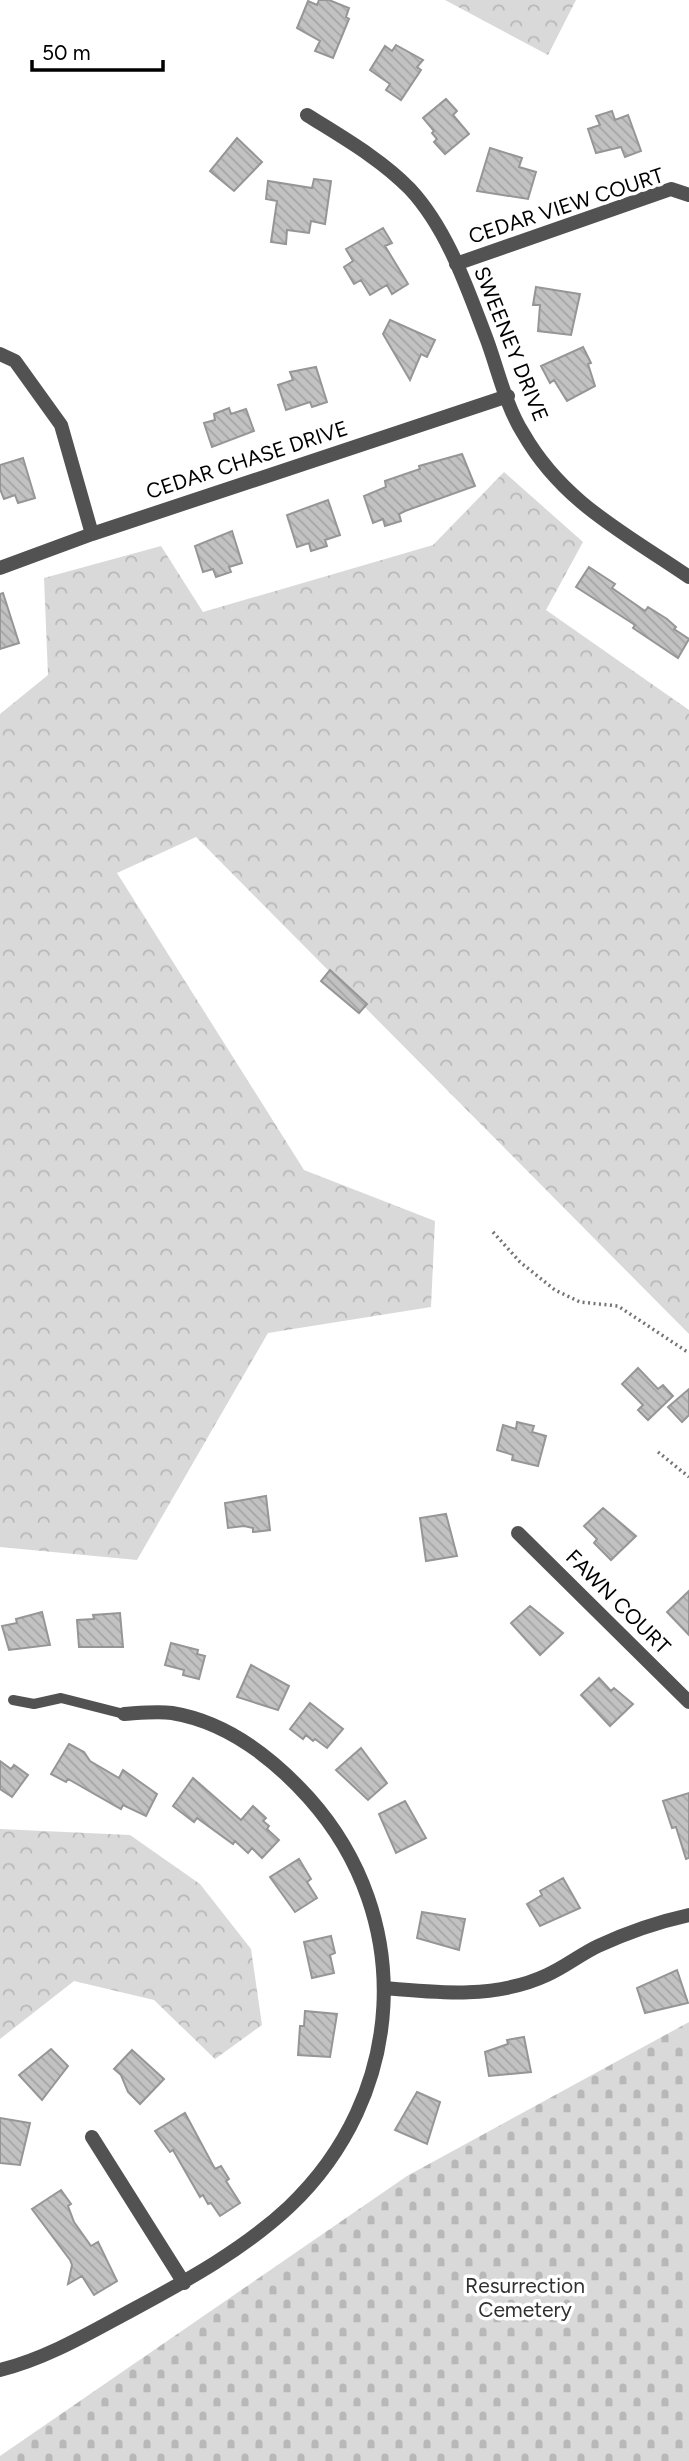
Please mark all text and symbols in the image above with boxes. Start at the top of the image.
scale bar [32,28,163,72]
text: 50 m [42,40,91,65]
street label: CEDAR VIEW COURT [465,162,667,249]
street label: SWEENEY DRIVE [469,263,554,425]
street label: CEDAR CHASE DRIVE [143,415,351,504]
street label: FAWN COURT [561,1544,676,1659]
park label: Resurrection Cemetery [465,2273,585,2322]

